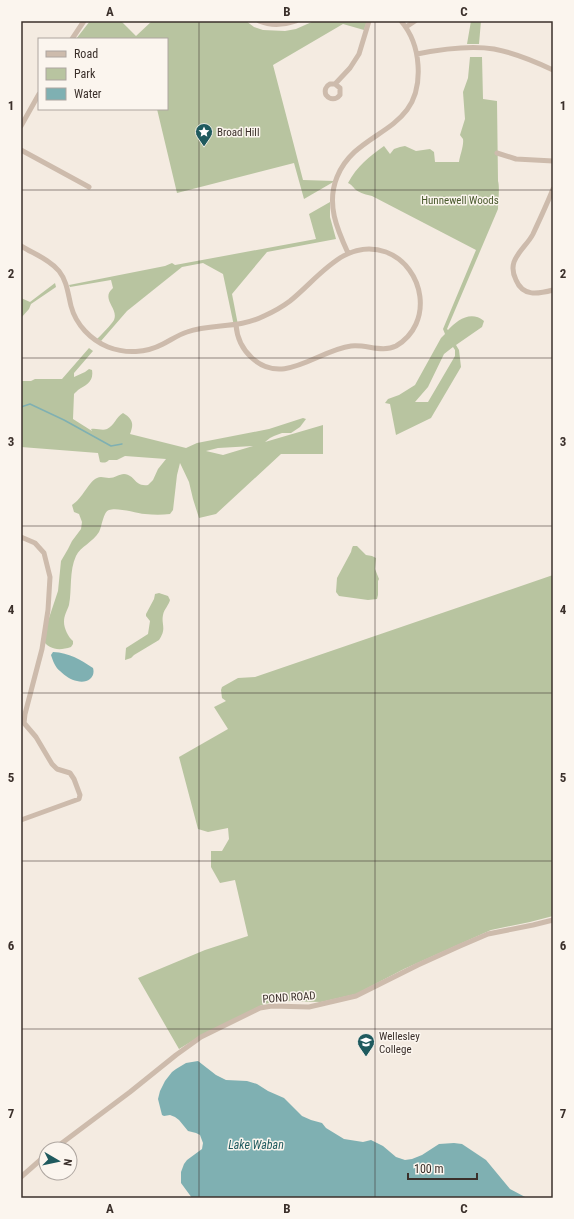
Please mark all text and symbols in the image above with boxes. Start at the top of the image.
text: A [106,4,114,19]
text: B [283,4,291,19]
text: C [460,4,468,19]
legend [38,38,168,110]
text: Road [74,47,98,61]
text: Park [74,67,96,81]
text: Water [74,87,102,101]
text: 1 [8,98,14,113]
text: 1 [560,98,566,113]
place icon: Broad Hill [194,122,214,147]
place label: Broad Hill [217,126,259,139]
park label: Hunnewell Woods [421,194,499,207]
text: 2 [8,266,15,281]
text: 2 [560,266,567,281]
text: 3 [8,434,14,449]
text: 3 [560,434,566,449]
text: 4 [8,602,15,617]
text: 4 [560,602,567,617]
text: 5 [8,770,15,785]
text: 5 [560,770,567,785]
text: 6 [8,938,15,953]
text: 6 [560,938,567,953]
street label: POND ROAD [262,989,316,1006]
place label: Wellesley College [379,1030,420,1056]
school or university icon: Wellesley College [356,1032,376,1057]
text: 7 [8,1106,15,1121]
text: 7 [560,1106,567,1121]
water label: Lake Waban [228,1138,284,1152]
north arrow [38,1141,78,1181]
scale bar [408,1155,477,1181]
text: N [60,1158,74,1167]
text: 100 m [414,1162,444,1176]
text: A [106,1201,114,1216]
text: B [283,1201,291,1216]
text: C [460,1201,468,1216]

